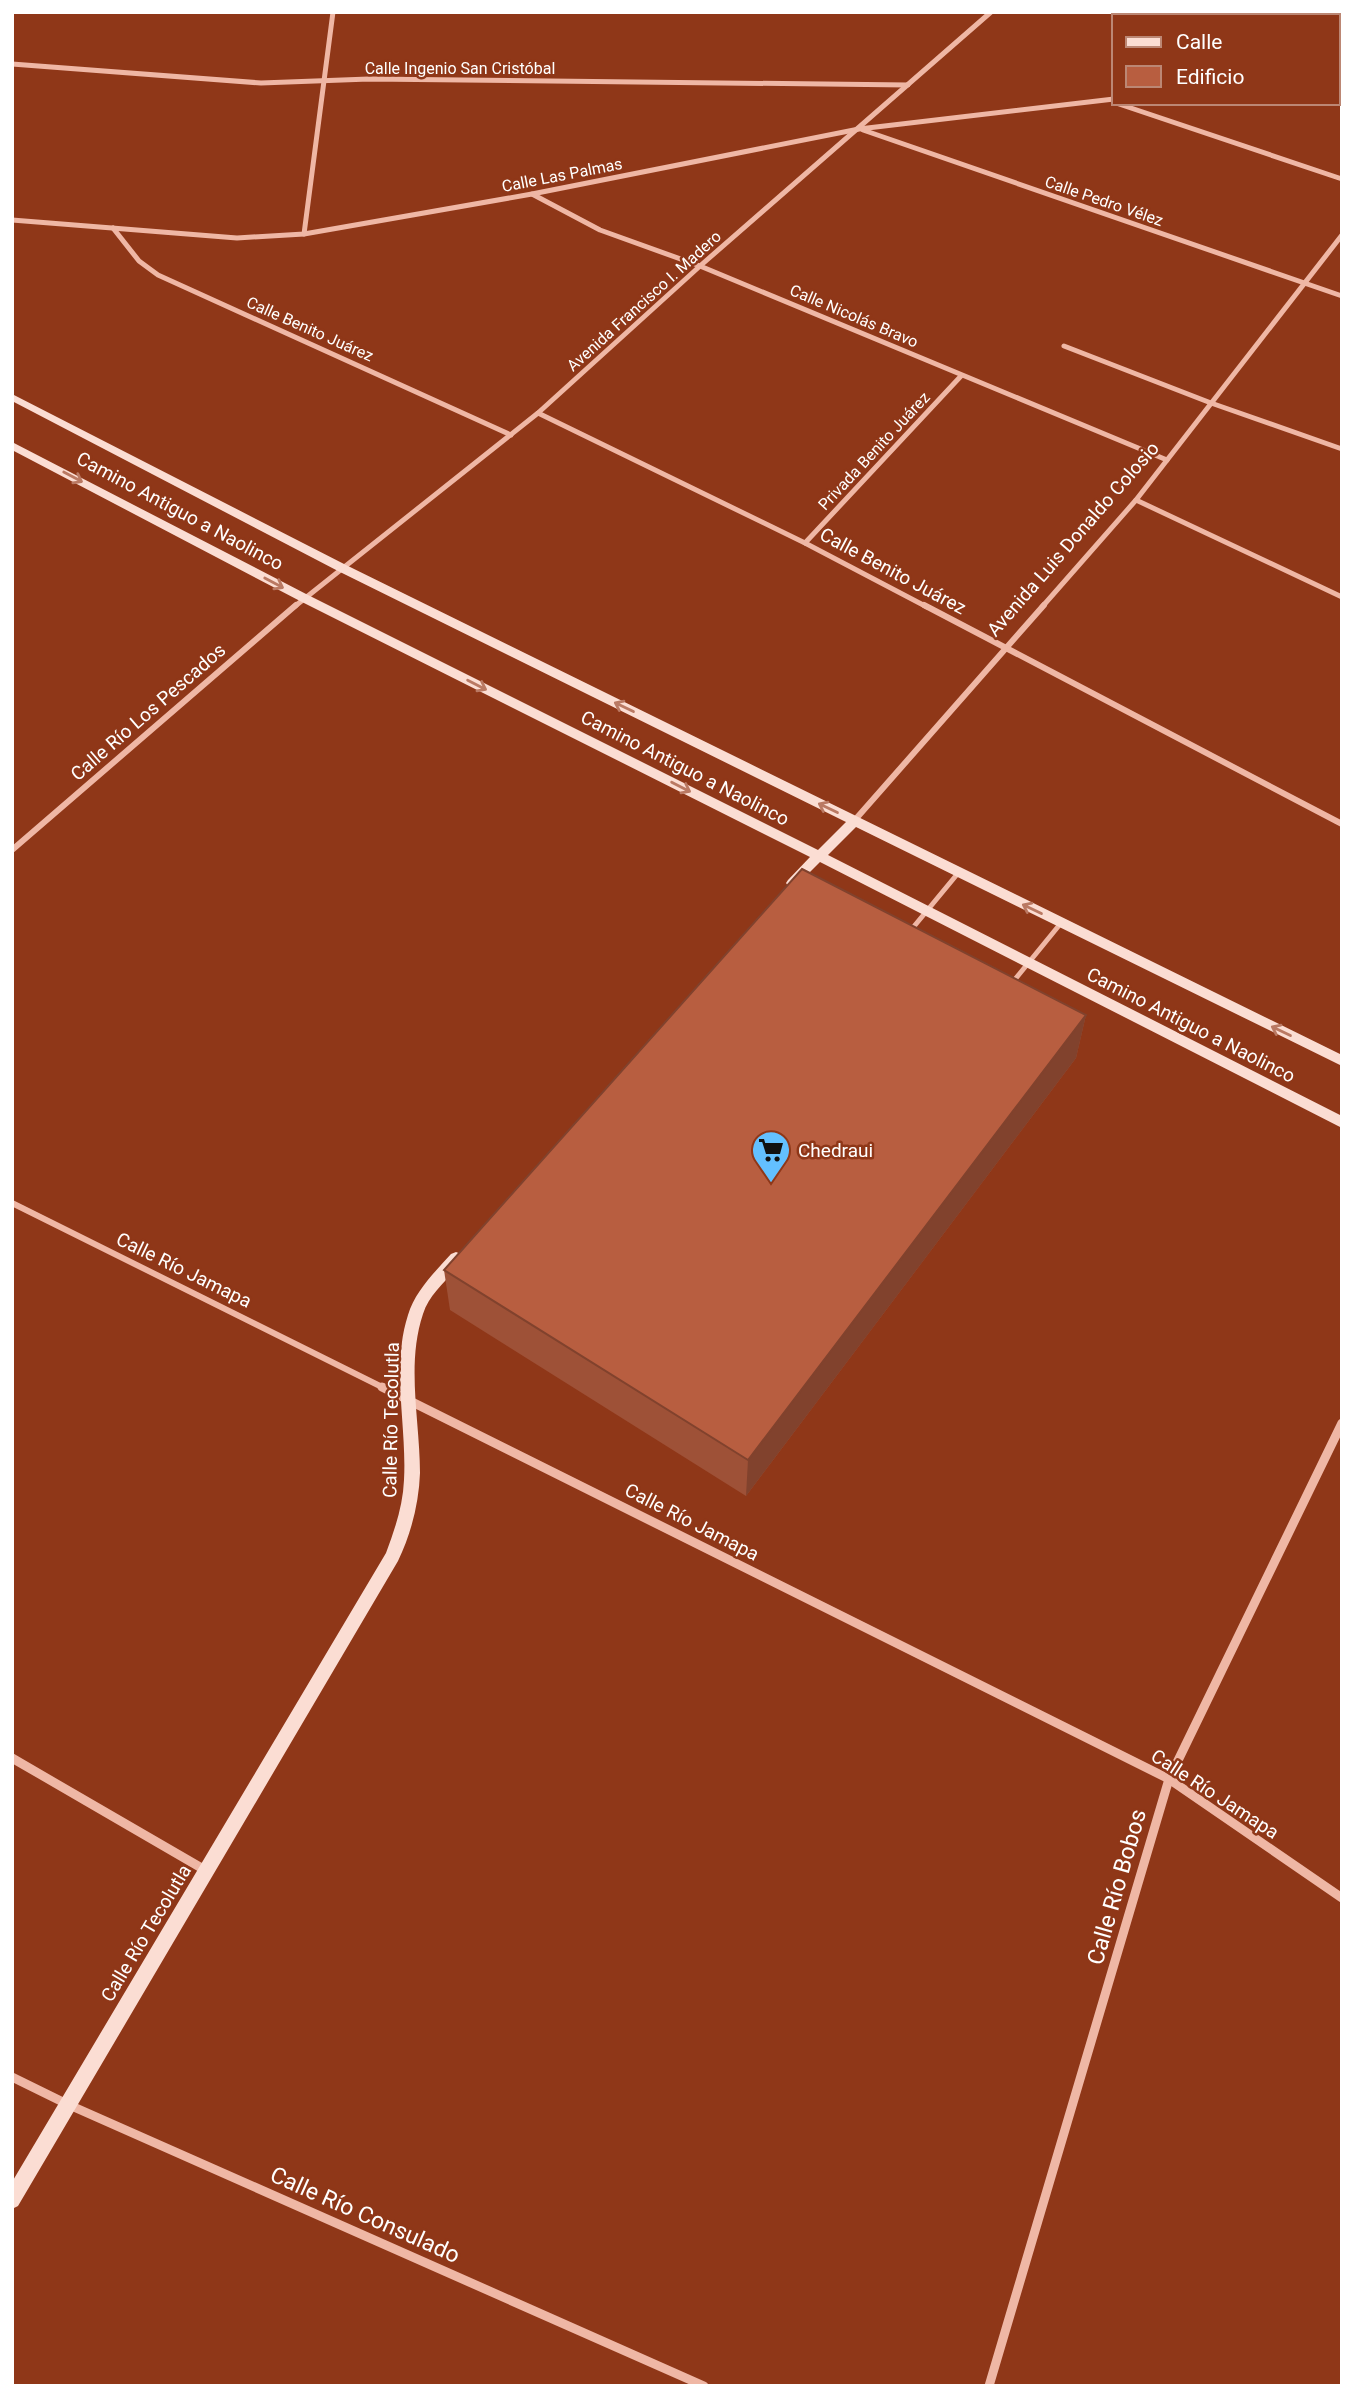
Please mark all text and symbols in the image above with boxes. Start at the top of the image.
legend [1112,14,1340,105]
text: Calle [1176,30,1222,54]
street label: Calle Ingenio San Cristóbal [365,59,555,78]
text: Edificio [1176,65,1244,89]
street label: Calle Las Palmas [500,154,624,196]
street label: Calle Pedro Vélez [1042,172,1166,230]
street label: Avenida Francisco I. Madero [563,227,725,375]
street label: Calle Nicolás Bravo [787,280,921,352]
street label: Calle Benito Juárez [244,293,376,366]
street label: Privada Benito Juárez [814,388,934,514]
street label: Avenida Luis Donaldo Colosio [982,437,1164,641]
street label: Camino Antiguo a Naolinco [73,447,287,575]
one-way arrow [62,471,83,484]
street label: Calle Benito Juárez [816,523,970,619]
one-way arrow [263,576,284,590]
street label: Calle Río Los Pescados [66,638,230,786]
one-way arrow [466,678,487,692]
one-way arrow [614,700,635,714]
street label: Camino Antiguo a Naolinco [577,705,793,831]
one-way arrow [670,780,691,794]
one-way arrow [818,801,839,814]
one-way arrow [1022,901,1043,915]
street label: Camino Antiguo a Naolinco [1083,962,1299,1088]
one-way arrow [1271,1023,1292,1037]
supermarket icon: Chedraui [750,1129,792,1184]
place label: Chedraui [798,1139,873,1162]
street label: Calle Río Jamapa [113,1227,255,1313]
street label: Calle Río Tecolutla [378,1342,404,1498]
street label: Calle Río Jamapa [621,1478,763,1566]
street label: Calle Río Jamapa [1147,1744,1283,1844]
street label: Calle Río Bobos [1082,1806,1152,1968]
street label: Calle Río Tecolutla [96,1860,196,2006]
street label: Calle Río Consulado [266,2161,464,2269]

